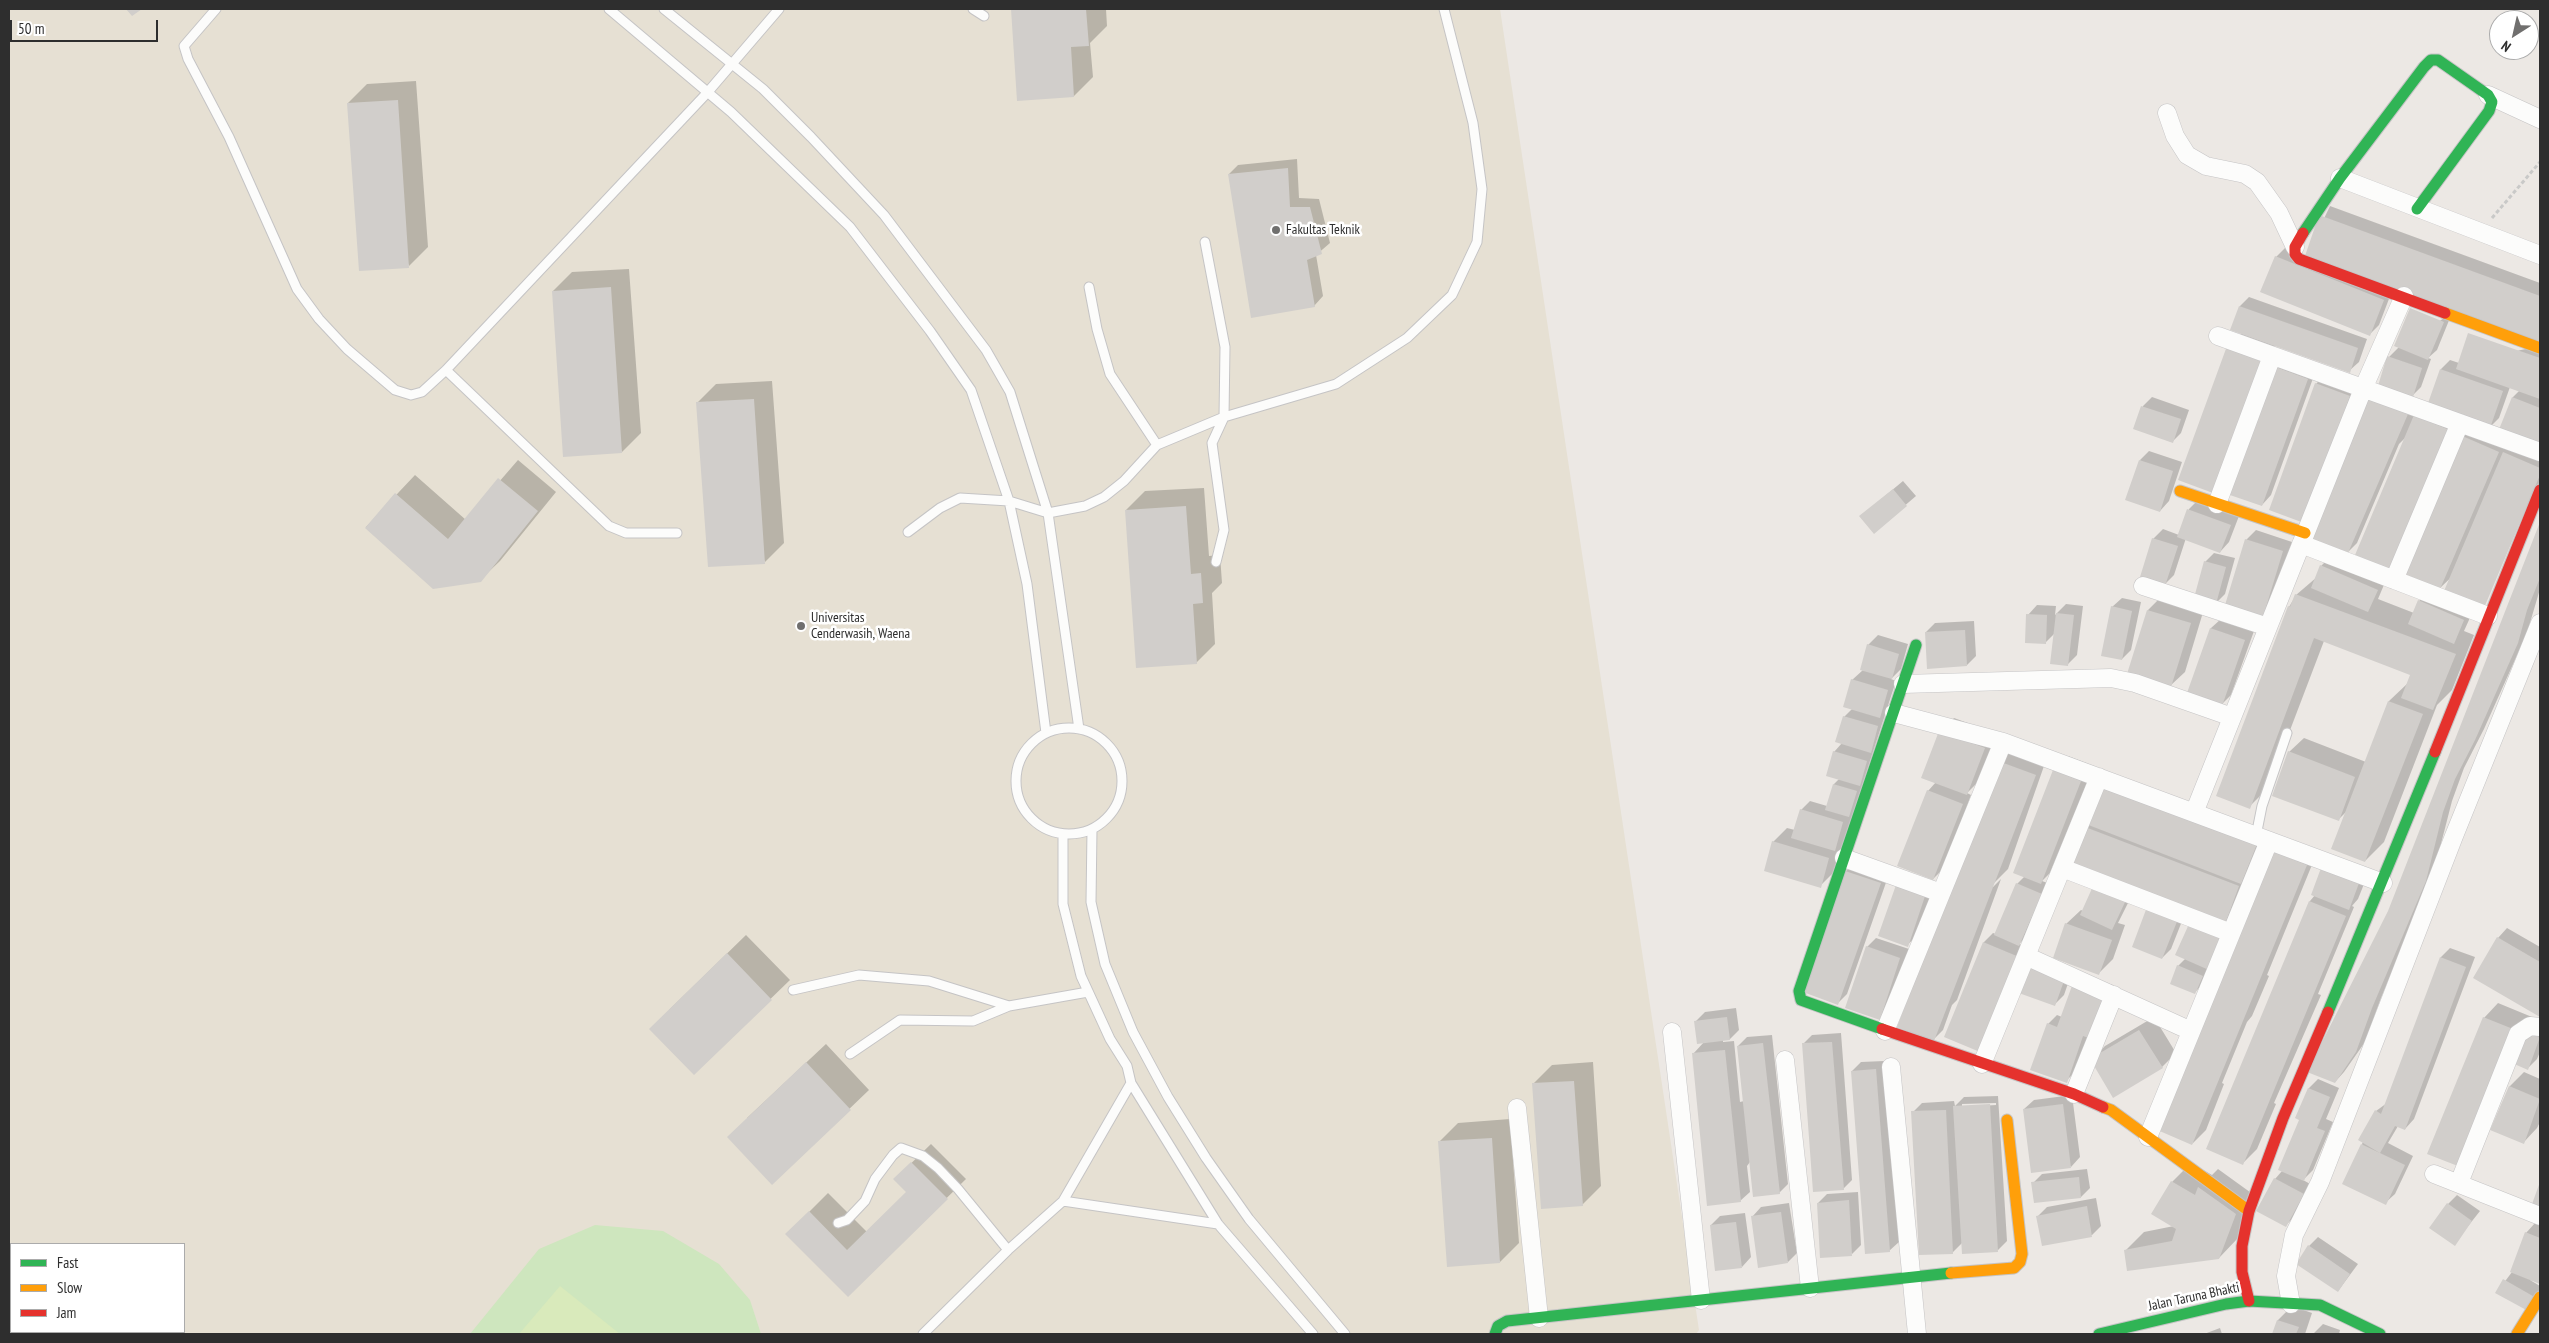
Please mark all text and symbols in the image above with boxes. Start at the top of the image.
scale bar [12,10,160,42]
north arrow [2489,10,2539,60]
text: 50 m [18,19,44,38]
text: N [2498,37,2514,56]
place label: Fakultas Teknik [1286,222,1360,238]
marker: Fakultas Teknik [1270,224,1282,236]
place label: Universitas Cenderwasih, Waena [811,610,910,642]
marker: Universitas Cenderwasih, Waena [795,620,807,632]
legend [10,1243,185,1333]
text: Fast [57,1253,78,1272]
text: Slow [57,1278,82,1297]
street label: Jalan Taruna Bhakti [2147,1279,2241,1315]
text: Jam [57,1303,76,1322]

